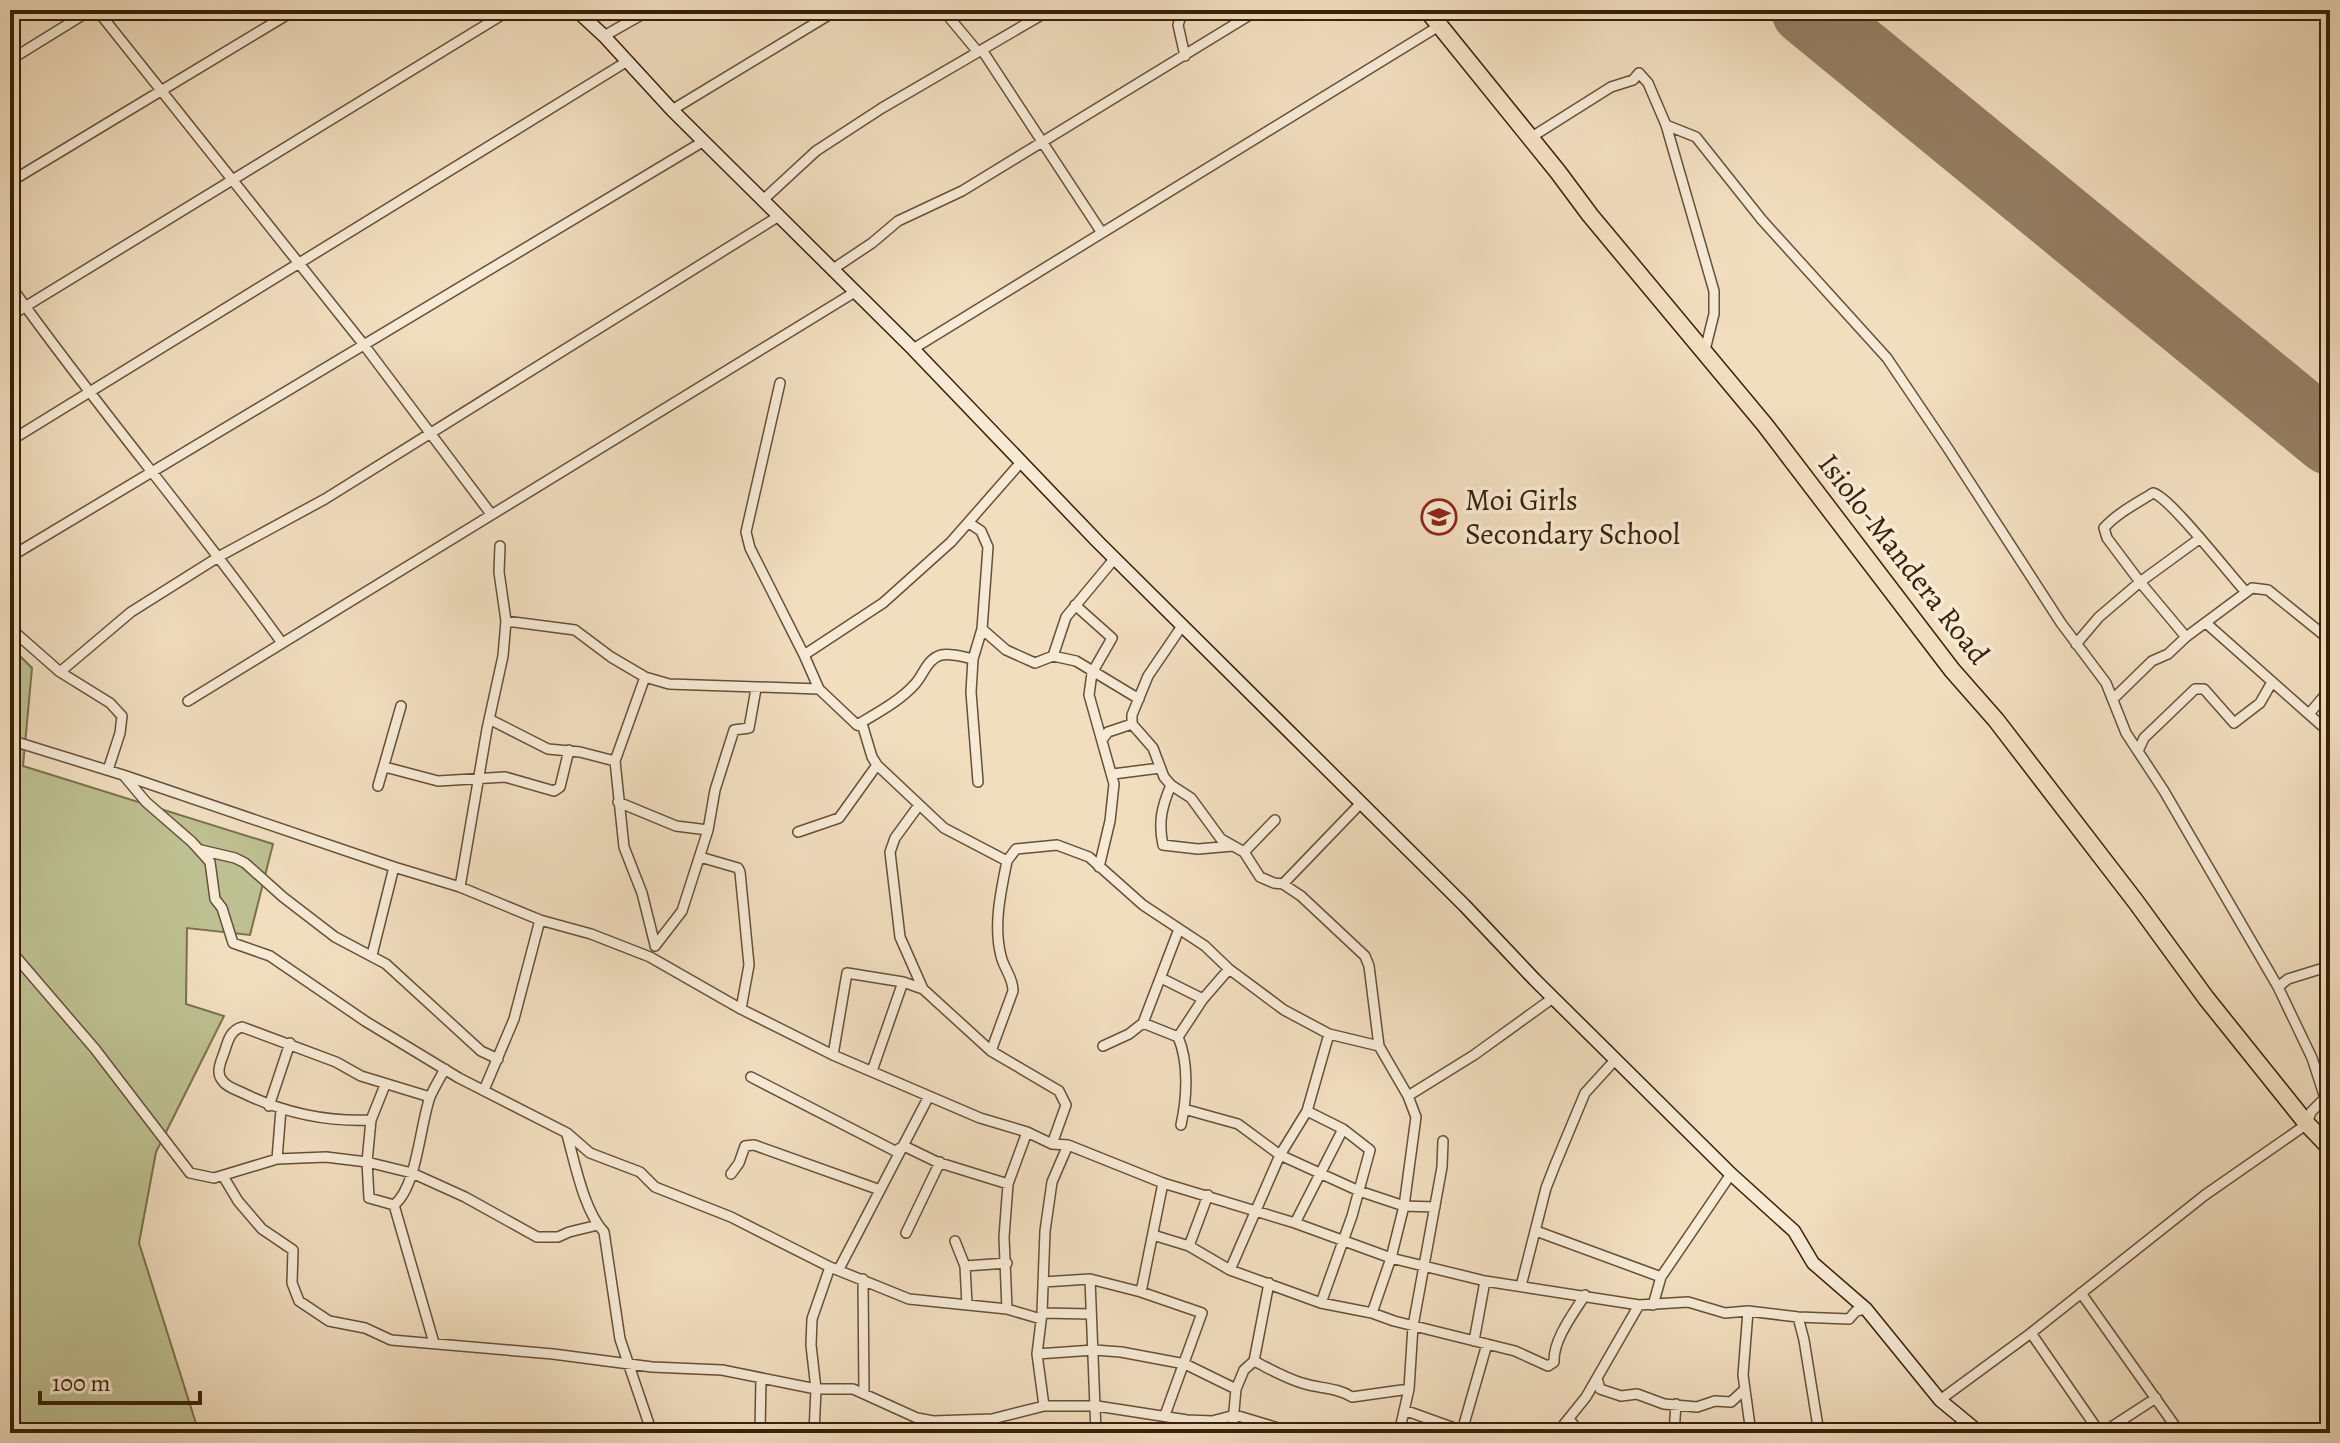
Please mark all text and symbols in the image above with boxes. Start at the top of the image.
street label: Isiolo-Mandera Road [1809,445,1999,673]
place label: Moi Girls Secondary School [1465,480,1680,554]
school or university icon: Moi Girls Secondary School [1420,498,1458,536]
scale bar [40,1355,200,1405]
text: 100 m [52,1367,111,1399]

